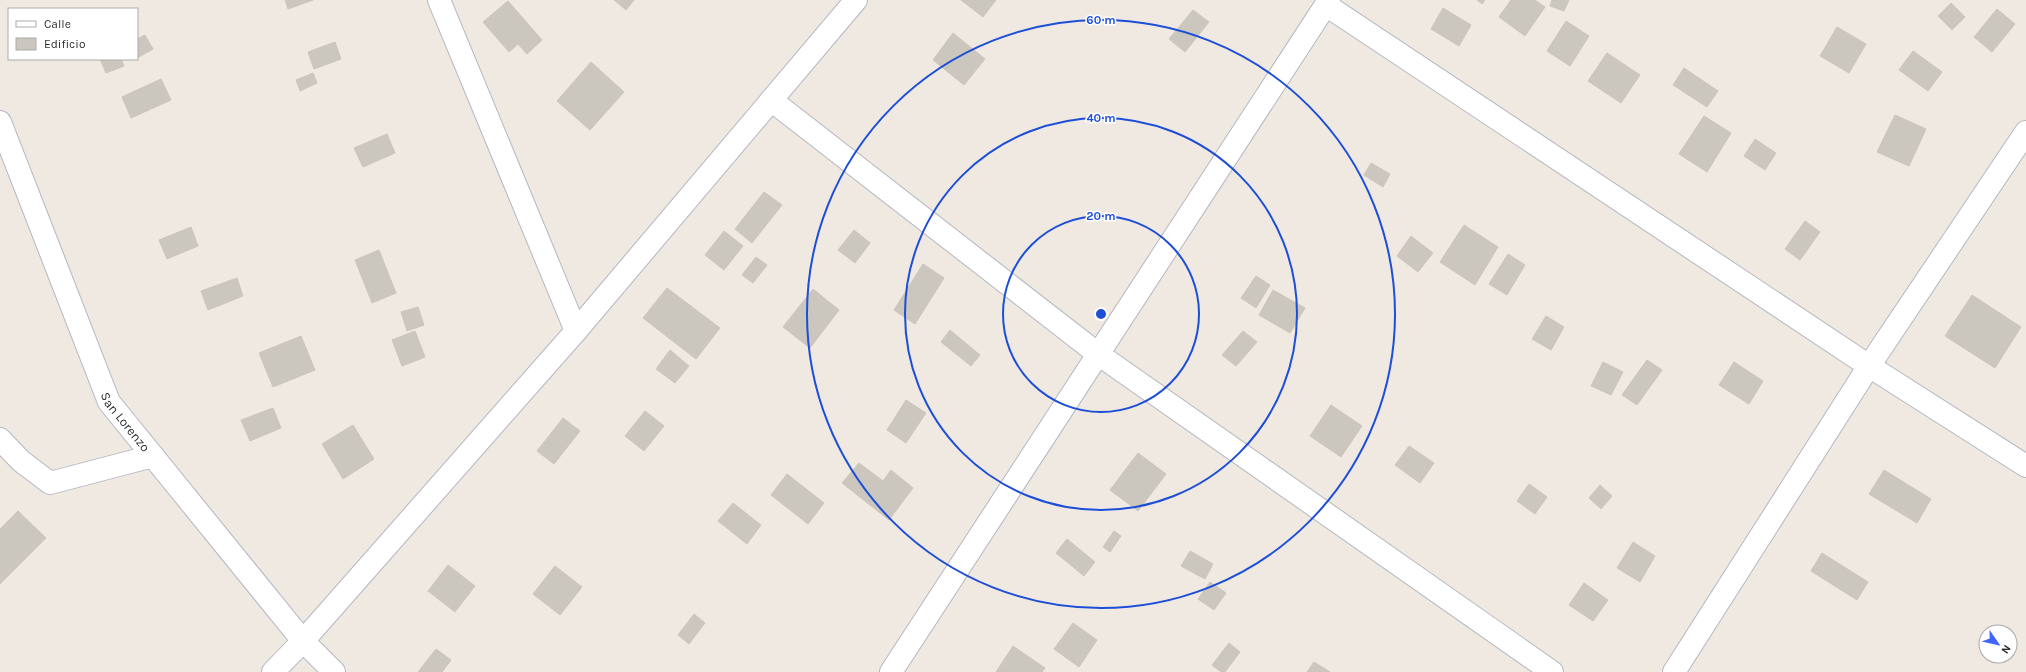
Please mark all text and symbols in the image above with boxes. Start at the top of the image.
legend [8,8,138,60]
text: 60 m [1086,13,1116,27]
text: Calle [44,17,71,31]
text: Edificio [44,37,85,51]
text: 40 m [1086,111,1116,125]
text: 20 m [1086,209,1116,223]
centre of rings [1094,307,1108,321]
street label: San Lorenzo [98,390,154,454]
north arrow [1978,624,2018,664]
text: N [1998,642,2013,656]

